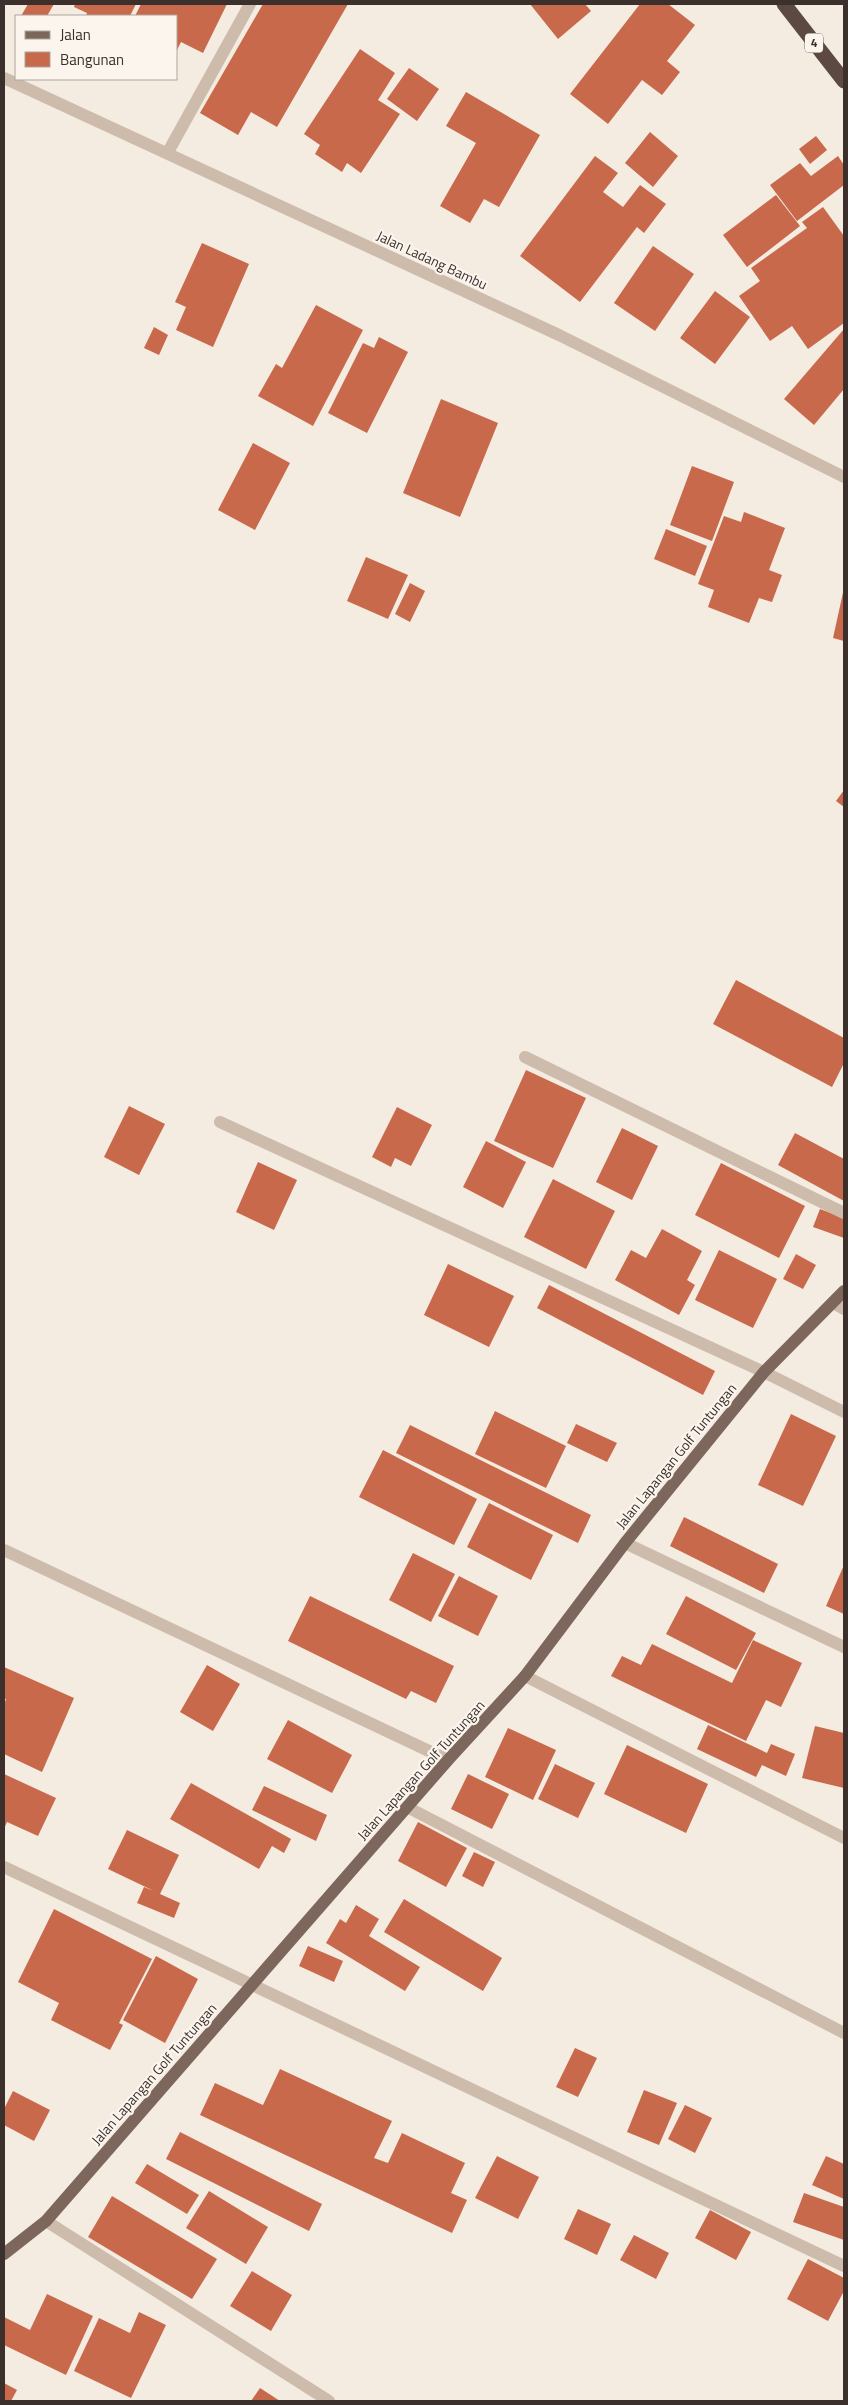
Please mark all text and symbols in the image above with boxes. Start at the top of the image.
legend [15,15,178,80]
text: Jalan [60,23,91,46]
road number: 4 [805,34,823,52]
text: Bangunan [60,48,124,71]
street label: Jalan Ladang Bambu [373,225,491,294]
street label: Jalan Lapangan Golf Tuntungan [610,1378,741,1533]
street label: Jalan Lapangan Golf Tuntungan [352,1695,489,1844]
street label: Jalan Lapangan Golf Tuntungan [86,1998,221,2149]

